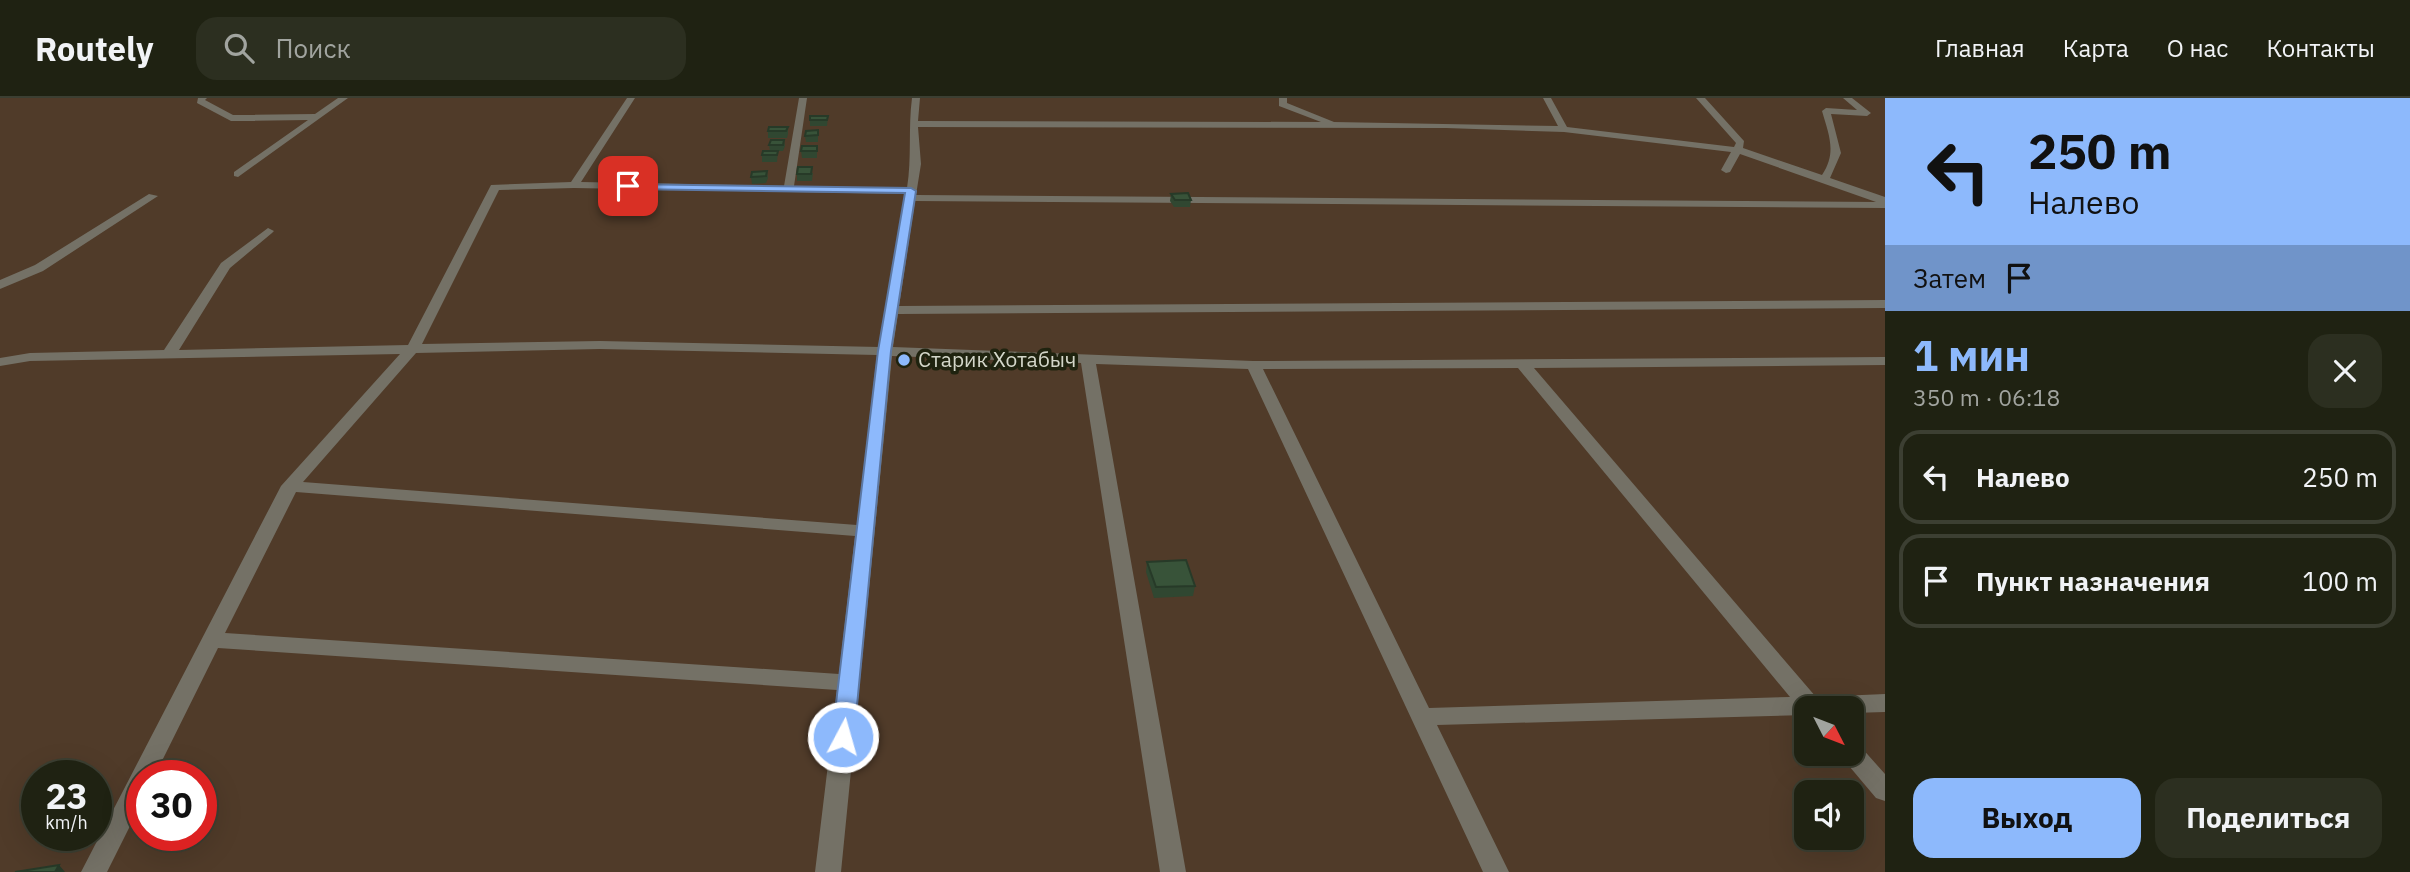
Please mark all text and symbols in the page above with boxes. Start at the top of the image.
search box [196,17,686,80]
text: Routely [35,27,154,70]
icon: search [220,29,258,67]
text: Поиск [276,31,351,65]
text: Главная [1935,32,2025,64]
text: Карта [2063,32,2129,64]
text: О нас [2167,32,2228,64]
text: Контакты [2266,32,2375,64]
text: 250 m [2028,119,2172,182]
icon: left [1913,126,2004,217]
pin [598,156,658,216]
icon: arrive [609,167,647,205]
text: Налево [2028,181,2139,223]
icon: arrive [2000,259,2038,297]
text: Затем [1913,261,1986,295]
text: 1 мин [1913,328,2030,383]
button: close [2308,334,2382,408]
place label: Старик Хотабыч [918,345,1076,373]
marker: Старик Хотабыч [896,352,912,368]
text: 350 m · 06:18 [1913,382,2060,412]
icon: left [1917,458,1955,496]
text: Налево [1976,460,2070,494]
text: 250 m [2302,460,2378,494]
icon: arrive [1917,562,1955,600]
text: Пункт назначения [1976,564,2210,598]
text: 100 m [2302,564,2378,598]
north arrow [1794,696,1864,766]
map controls [1794,696,1864,850]
position arrow [806,700,880,774]
speed limit sign: 30 [126,760,217,851]
text: 23 [45,773,88,819]
button: Выход [1913,778,2141,858]
button: Поделиться [2155,778,2382,858]
button: sound [1794,780,1864,850]
text: km/h [45,811,88,834]

